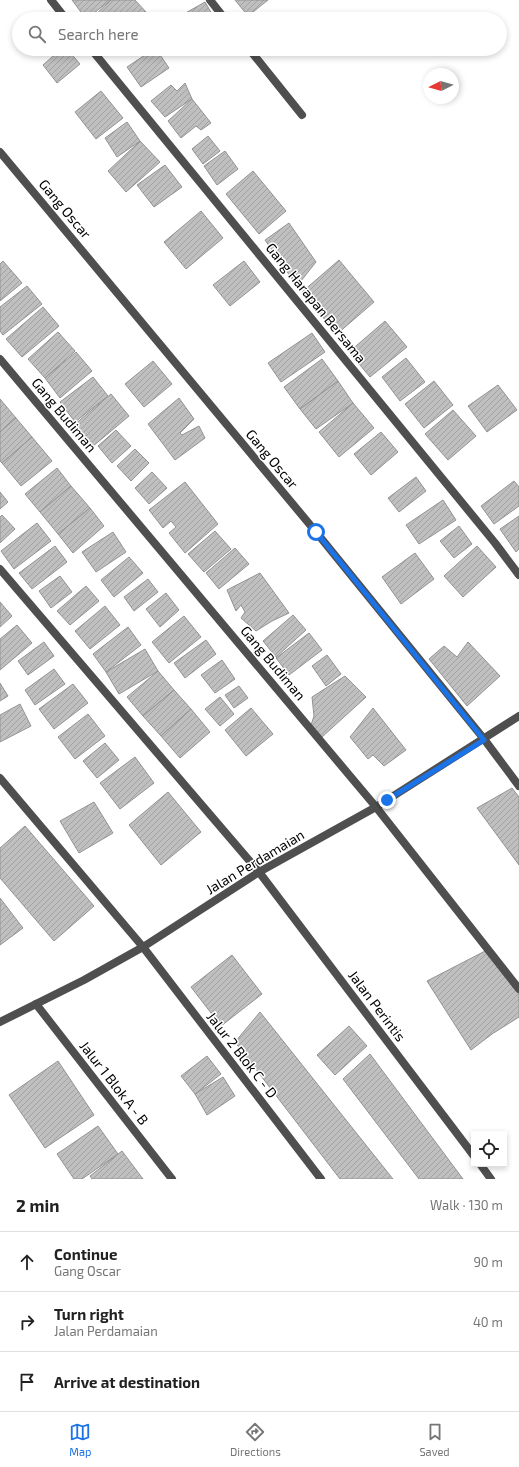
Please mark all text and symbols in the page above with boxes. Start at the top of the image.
search box [12,12,507,56]
icon: search [26,23,48,45]
text: Search here [58,25,139,43]
north arrow [423,68,459,104]
street label: Gang Oscar [36,176,95,242]
street label: Gang Harapan Bersama [263,239,370,366]
street label: Gang Budiman [28,374,100,455]
street label: Gang Oscar [243,426,302,492]
route start [307,523,325,541]
street label: Gang Budiman [237,622,309,703]
route end [378,791,396,809]
street label: Jalan Perdamaian [203,826,307,898]
street label: Jalan Perintis [345,967,410,1045]
street label: Jalur 2 Blok C - D [203,1008,281,1101]
street label: Jalur 1 Blok A - B [76,1037,152,1128]
map controls [471,1131,507,1167]
button: locate [471,1131,507,1167]
text: 2 min [16,1195,59,1215]
text: Walk · 130 m [430,1197,503,1213]
text: Continue [54,1245,117,1263]
icon: ahead [16,1251,38,1273]
text: 90 m [473,1254,503,1270]
text: Gang Oscar [54,1263,121,1279]
text: Turn right [54,1305,124,1323]
icon: right [16,1311,38,1333]
text: 40 m [473,1314,503,1330]
text: Jalan Perdamaian [54,1323,158,1339]
icon: arrive [16,1371,38,1393]
text: Arrive at destination [54,1373,200,1391]
tab: Map [69,1421,91,1458]
tab: Directions [230,1421,281,1458]
tab: Saved [419,1421,450,1458]

